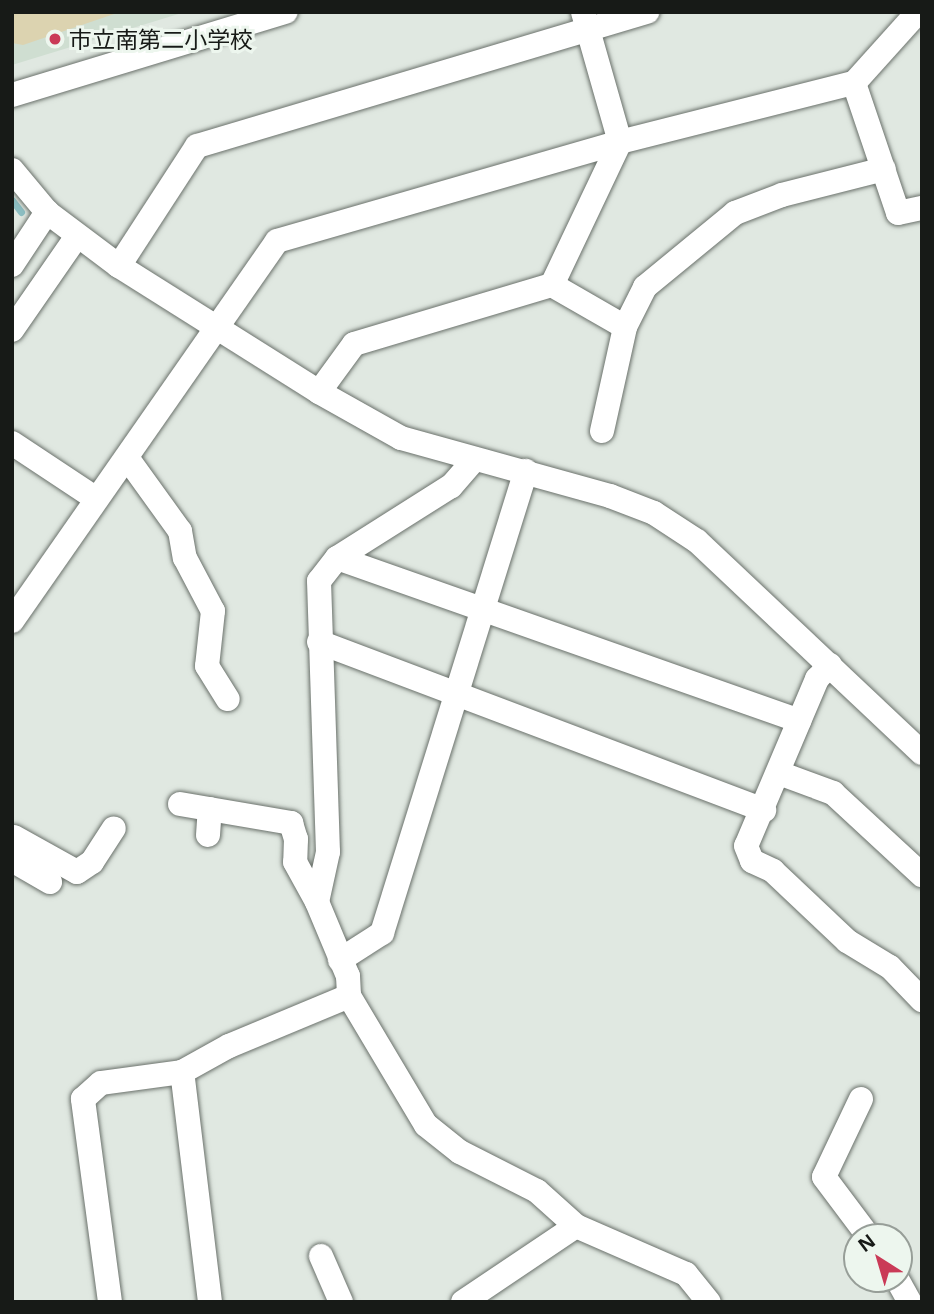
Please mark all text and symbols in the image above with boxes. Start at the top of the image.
place label: 市立南第二小学校 [69,25,253,53]
marker: 市立南第二小学校 [47,31,63,47]
north arrow [843,1223,913,1293]
text: N [853,1228,881,1258]

